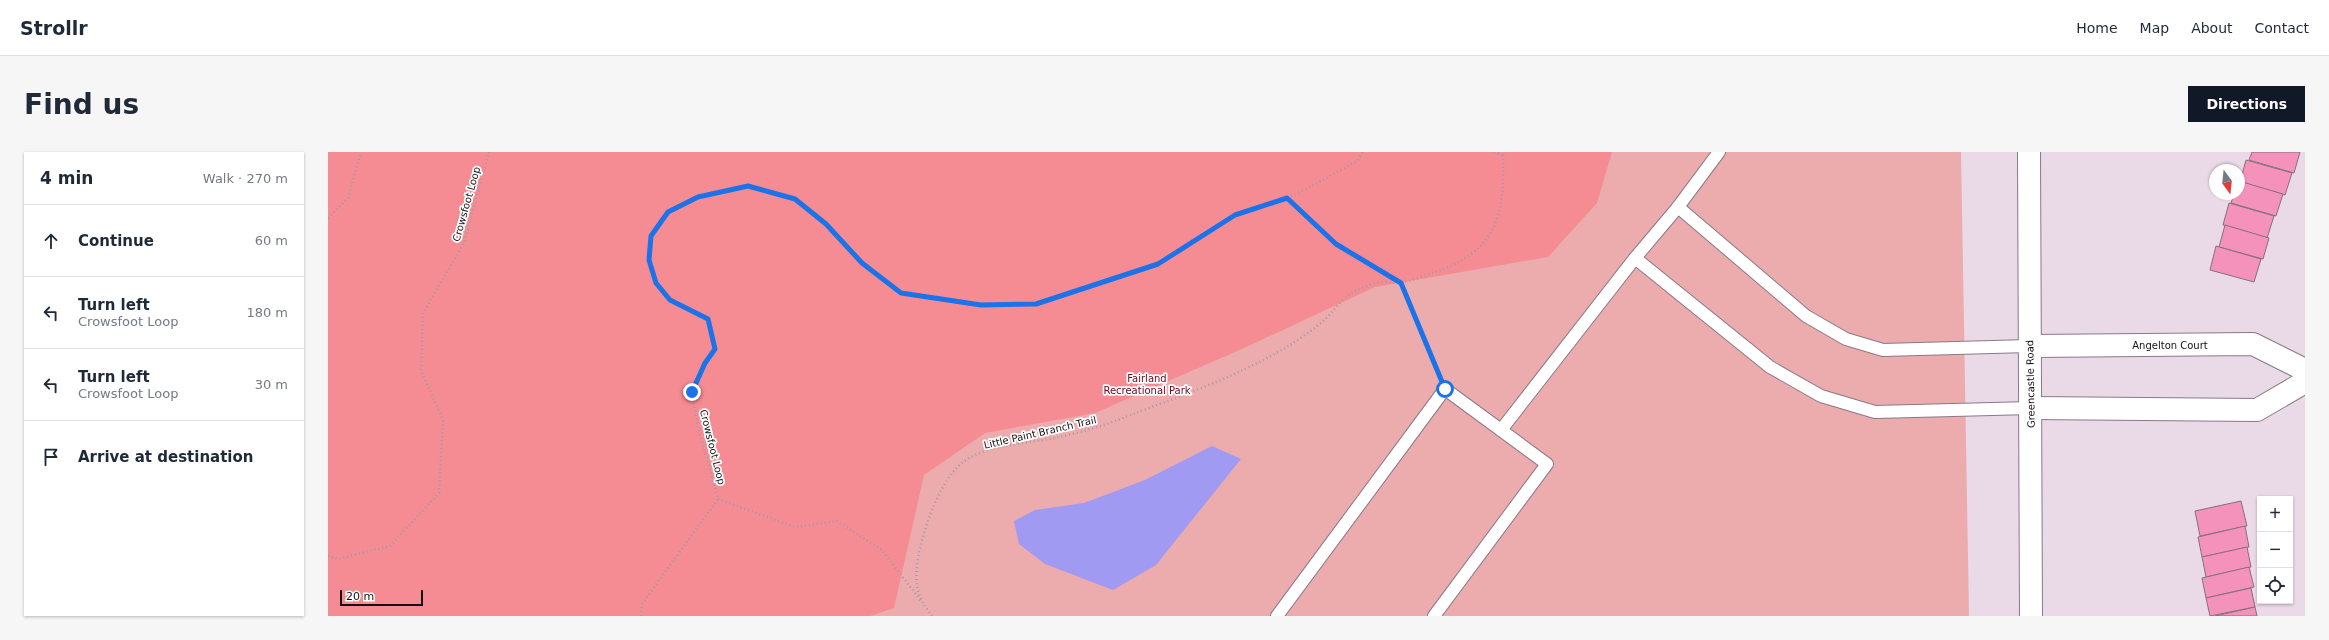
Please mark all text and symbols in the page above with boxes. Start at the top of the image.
text: Strollr [20,17,88,39]
text: Home [2076,20,2118,36]
text: Map [2140,20,2169,36]
text: About [2191,20,2233,36]
text: Contact [2255,20,2309,36]
button: Directions [2188,86,2305,122]
text: Find us [24,88,139,121]
north arrow [2209,164,2245,200]
street label: Crowsfoot Loop [451,166,482,243]
text: 4 min [40,168,93,188]
text: Walk · 270 m [203,171,288,186]
icon: ahead [40,230,62,252]
text: Continue [78,232,154,250]
text: 60 m [255,233,288,248]
text: Turn left [78,296,150,314]
icon: left [40,302,62,324]
text: 180 m [246,305,288,320]
text: Crowsfoot Loop [78,314,178,329]
street label: Greencastle Road [2024,340,2037,428]
street label: Angelton Court [2132,340,2208,351]
text: Turn left [78,368,150,386]
park label: Fairland Recreational Park [1103,373,1191,396]
icon: left [40,374,62,396]
text: 30 m [255,377,288,392]
route start [1436,380,1454,398]
route end [683,383,701,401]
text: Crowsfoot Loop [78,386,178,401]
street label: Crowsfoot Loop [698,408,727,486]
street label: Little Paint Branch Trail [983,414,1097,451]
icon: arrive [40,446,62,468]
text: Arrive at destination [78,448,253,466]
map controls [2257,496,2293,604]
button: + [2257,496,2293,532]
button: − [2257,532,2293,568]
button: locate [2257,568,2293,604]
scale bar [340,588,423,607]
text: 20 m [346,590,374,603]

